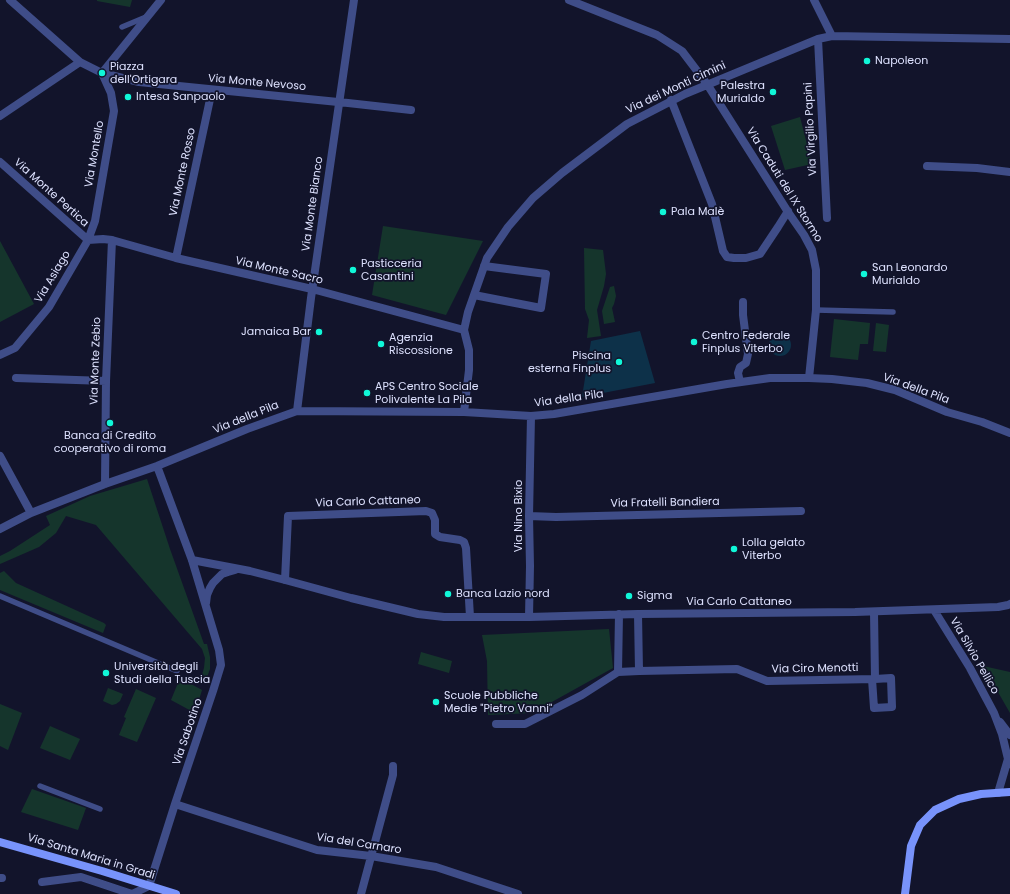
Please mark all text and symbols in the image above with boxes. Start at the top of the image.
place label: Napoleon [875,54,928,68]
marker: Napoleon [862,56,872,66]
street label: Via dei Monti Cimini [624,59,728,117]
place label: Piazza dell'Ortigara [110,60,177,86]
marker: Piazza dell'Ortigara [97,68,107,78]
street label: Via Monte Nevoso [207,72,307,94]
place label: Palestra Murialdo [717,79,765,105]
street label: Via Virgilio Papini [802,82,820,176]
marker: Palestra Murialdo [768,87,778,97]
place label: Intesa Sanpaolo [136,90,225,104]
marker: Intesa Sanpaolo [123,92,133,102]
street label: Via Montello [83,120,107,188]
street label: Via Caduti del IX Stormo [743,125,825,245]
street label: Via Monte Rosso [167,127,199,217]
street label: Via Monte Pertica [11,156,91,230]
street label: Via Monte Bianco [300,156,326,252]
place label: Pala Malè [671,205,724,219]
marker: Pala Malè [658,207,668,217]
street label: Via Asiago [32,249,74,305]
street label: Via Monte Sacro [234,254,324,288]
place label: Pasticceria Casantini [361,257,422,283]
place label: San Leonardo Murialdo [872,261,948,287]
marker: Pasticceria Casantini [348,265,358,275]
marker: San Leonardo Murialdo [859,269,869,279]
street label: Via Monte Zebio [88,317,104,405]
place label: Jamaica Bar [241,325,311,339]
marker: Jamaica Bar [314,327,324,337]
place label: Centro Federale Finplus Viterbo [702,329,790,355]
place label: Agenzia Riscossione [389,331,453,357]
marker: Centro Federale Finplus Viterbo [689,337,699,347]
marker: Agenzia Riscossione [376,339,386,349]
place label: Piscina esterna Finplus [528,349,611,375]
marker: Piscina esterna Finplus [614,357,624,367]
street label: Via della Pila [881,371,951,407]
place label: APS Centro Sociale Polivalente La Pila [375,380,478,406]
marker: APS Centro Sociale Polivalente La Pila [362,388,372,398]
street label: Via della Pila [534,388,604,410]
street label: Via della Pila [211,399,281,437]
marker: Banca di Credito cooperativo di roma [105,418,115,428]
place label: Banca di Credito cooperativo di roma [54,429,166,455]
street label: Via Nino Bixio [512,480,526,552]
street label: Via Carlo Cattaneo [315,494,421,510]
street label: Via Fratelli Bandiera [610,495,720,511]
place label: Lolla gelato Viterbo [742,536,805,562]
marker: Lolla gelato Viterbo [729,544,739,554]
place label: Banca Lazio nord [456,587,550,601]
marker: Banca Lazio nord [443,589,453,599]
place label: Sigma [637,589,672,603]
marker: Sigma [624,591,634,601]
street label: Via Carlo Cattaneo [686,595,792,609]
street label: Via Silvio Pellico [947,615,1001,697]
place label: Università degli Studi della Tuscia [114,660,210,686]
street label: Via Ciro Menotti [771,662,859,676]
marker: Università degli Studi della Tuscia [101,668,111,678]
place label: Scuole Pubbliche Medie "Pietro Vanni" [444,689,552,715]
street label: Via Sabotino [170,697,206,767]
marker: Scuole Pubbliche Medie "Pietro Vanni" [431,697,441,707]
street label: Via Santa Maria in Gradi [26,831,156,883]
street label: Via del Carnaro [315,831,403,857]

